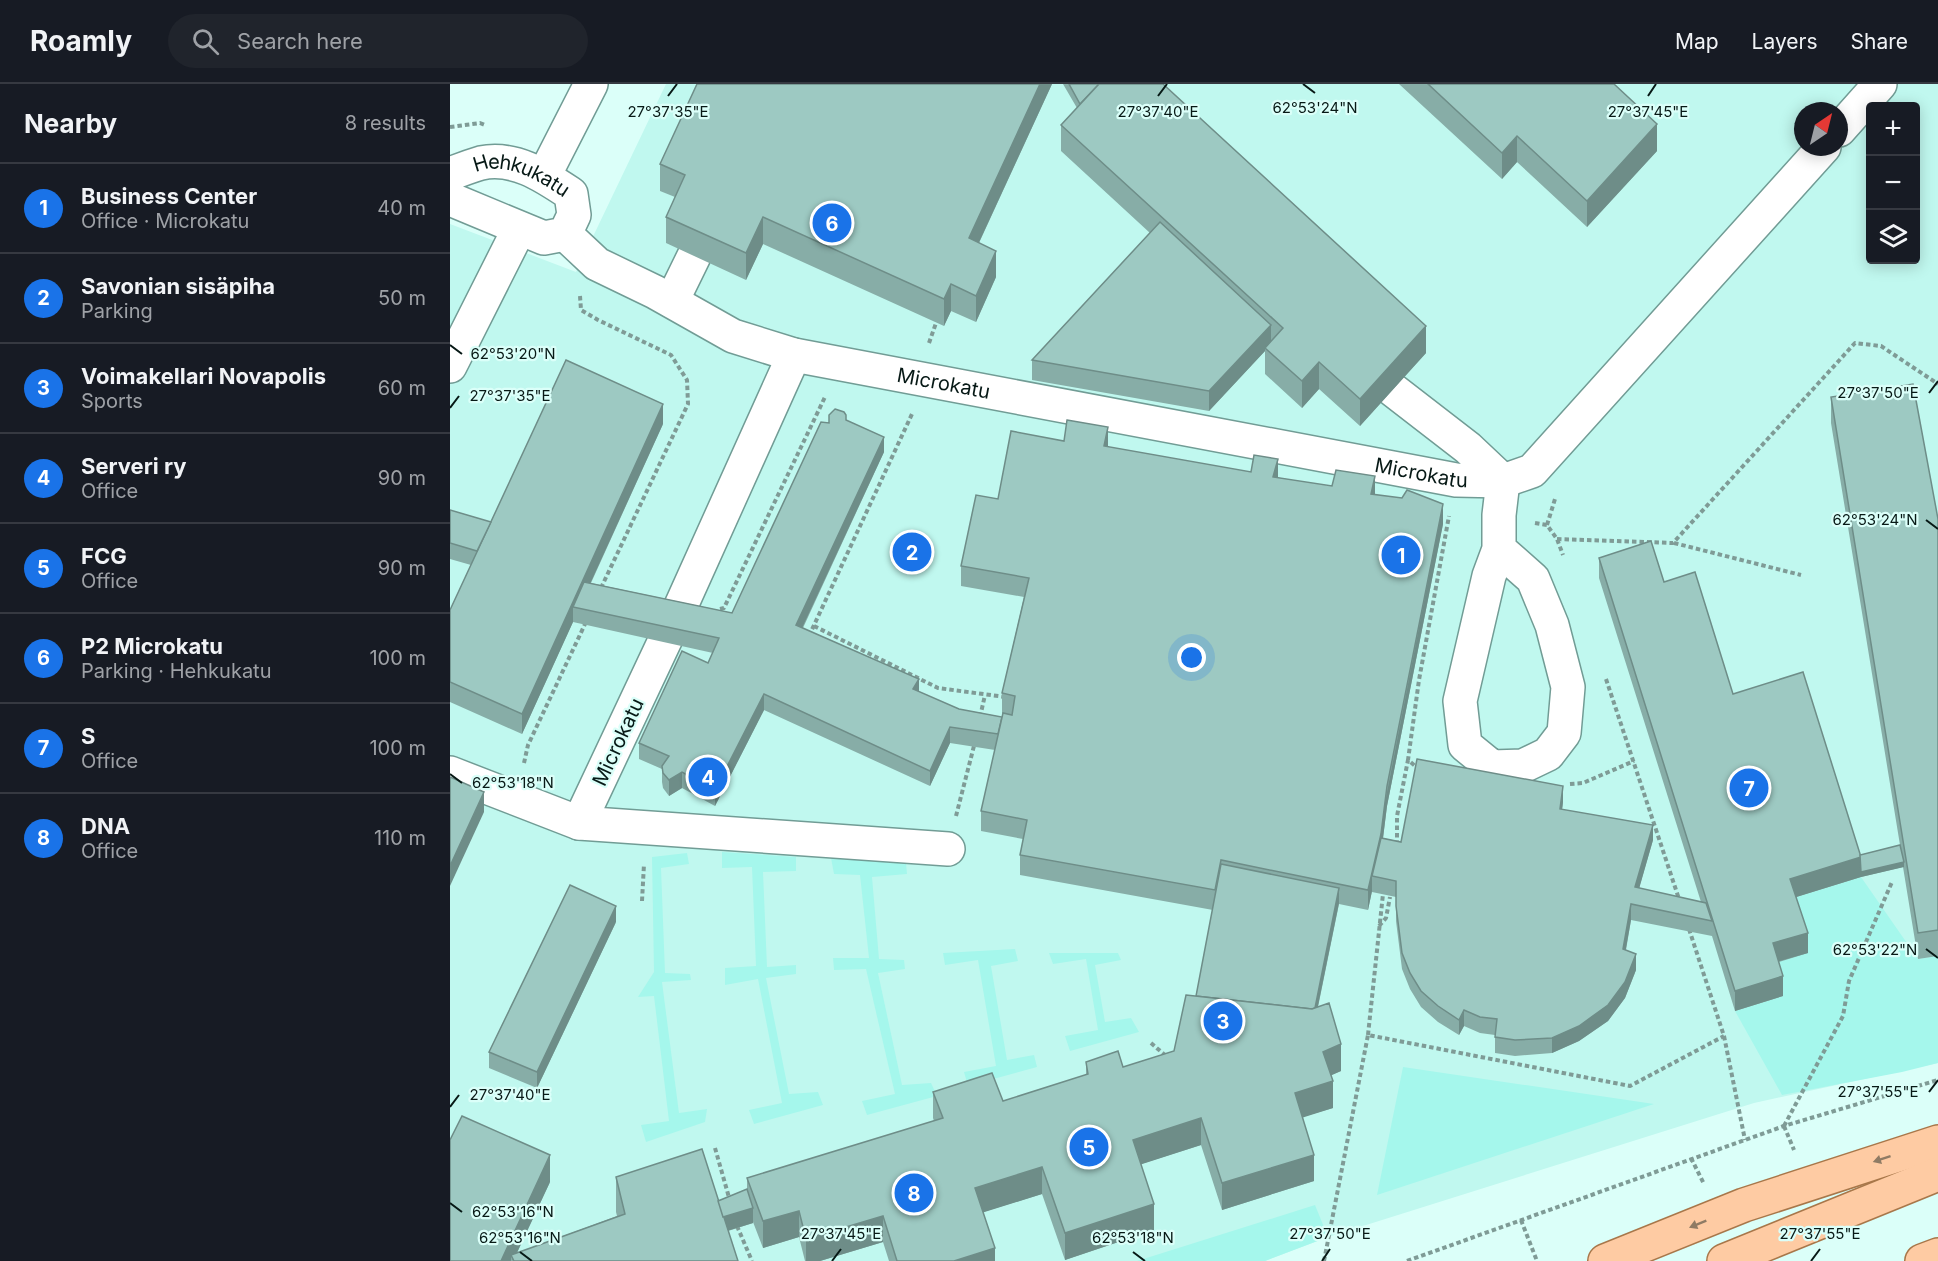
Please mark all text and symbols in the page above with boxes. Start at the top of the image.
search box [168,14,588,68]
text: Roamly [30,24,132,58]
icon: search [189,25,222,58]
text: Search here [237,28,363,54]
text: Map [1675,29,1719,54]
text: Layers [1752,29,1818,54]
text: Share [1851,29,1908,54]
text: 62°53'24"N [1272,98,1358,117]
text: 27°37'35"E [627,102,709,121]
text: 27°37'40"E [1118,102,1198,121]
text: 27°37'45"E [1608,102,1688,121]
north arrow [1794,102,1848,156]
map controls [1866,102,1920,264]
button: + [1866,102,1920,156]
text: Nearby [24,108,117,139]
text: 8 results [345,111,426,135]
street label: Hehkukatu [470,149,574,202]
button: − [1866,156,1920,210]
text: Business Center [81,183,257,209]
text: 1 [39,196,48,220]
text: 40 m [377,196,426,220]
pin: 6 [812,200,851,246]
text: Office · Microkatu [81,209,249,233]
button: layers [1866,210,1920,264]
text: Savonian sisäpiha [81,273,275,299]
text: 2 [37,286,50,310]
text: 50 m [378,286,426,310]
text: Parking [81,299,153,323]
text: 62°53'20"N [470,344,556,363]
text: Voimakellari Novapolis [81,363,326,389]
street label: Microkatu [895,363,992,404]
text: 3 [37,376,50,400]
text: 60 m [378,376,426,400]
text: 27°37'50"E [1837,383,1919,402]
text: 27°37'35"E [469,386,551,405]
text: Sports [81,389,143,413]
text: Serveri ry [81,453,187,479]
street label: Microkatu [1373,453,1468,492]
text: 4 [37,466,50,490]
text: 90 m [378,466,426,490]
text: Office [81,479,138,503]
text: 62°53'24"N [1832,510,1918,529]
pin: 2 [892,530,932,574]
pin: 1 [1382,532,1420,578]
text: FCG [81,543,127,569]
text: 5 [37,556,50,580]
text: 90 m [378,556,426,580]
text: Office [81,569,138,593]
text: P2 Microkatu [81,633,223,659]
your location [1177,643,1206,672]
text: 6 [37,646,50,670]
text: 100 m [369,646,426,670]
text: Parking · Hehkukatu [81,659,272,683]
street label: Microkatu [587,694,649,790]
text: S [81,723,95,749]
text: 7 [38,736,49,760]
text: 100 m [369,736,426,760]
text: Office [81,749,138,773]
pin: 4 [688,754,728,800]
pin: 7 [1730,766,1768,810]
text: 62°53'18"N [472,773,554,792]
text: DNA [81,813,130,839]
text: 8 [37,826,50,850]
text: 110 m [374,826,426,850]
text: Office [81,839,138,863]
text: 62°53'22"N [1833,940,1917,959]
pin: 3 [1204,998,1242,1044]
text: 27°37'55"E [1838,1082,1918,1101]
text: 27°37'40"E [470,1085,550,1104]
pin: 5 [1070,1124,1108,1170]
one-way arrow [1873,1155,1891,1165]
pin: 8 [894,1170,934,1216]
text: 62°53'16"N [472,1202,554,1221]
one-way arrow [1689,1220,1707,1229]
text: 27°37'45"E [801,1224,881,1243]
text: 27°37'50"E [1289,1224,1371,1243]
text: 27°37'55"E [1780,1224,1860,1243]
text: 62°53'16"N [479,1228,561,1247]
text: 62°53'18"N [1092,1228,1174,1247]

